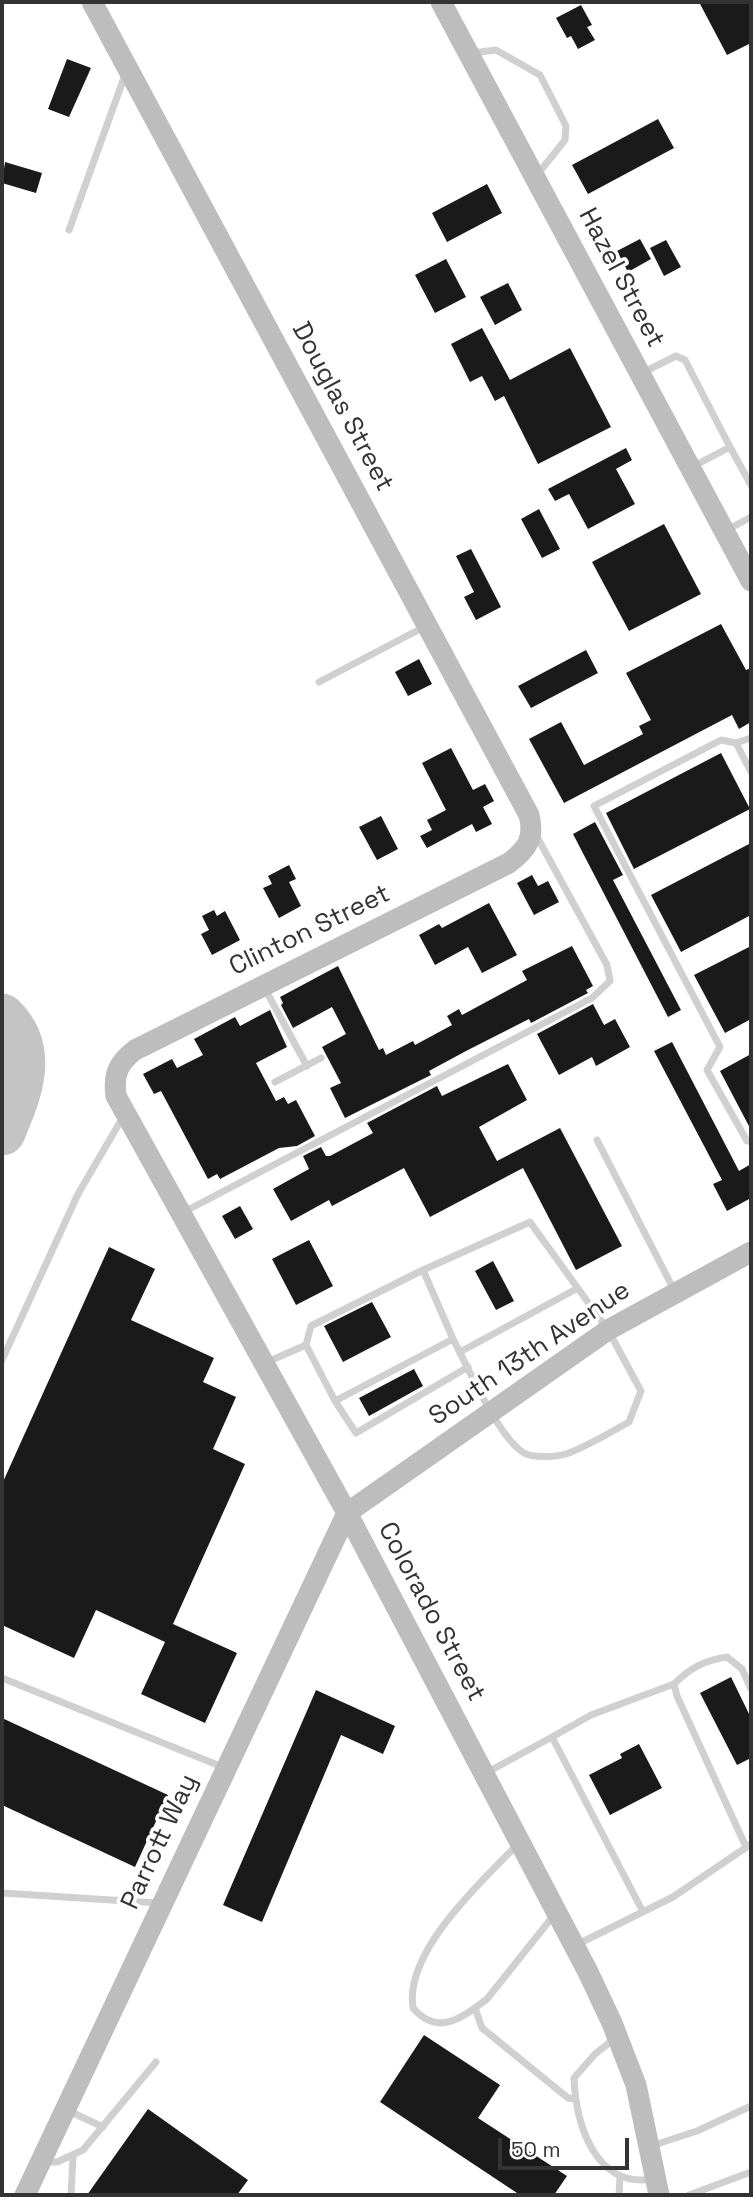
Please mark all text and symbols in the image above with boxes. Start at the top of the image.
street label: Hazel Street [571,203,671,353]
street label: Douglas Street [284,317,400,497]
street label: Clinton Street [225,879,395,983]
street label: South 13th Avenue [424,1275,636,1433]
street label: Colorado Street [371,1517,491,1707]
street label: Parrott Way [115,1769,205,1915]
scale bar [501,2124,632,2168]
text: 50 m [511,2136,561,2163]

